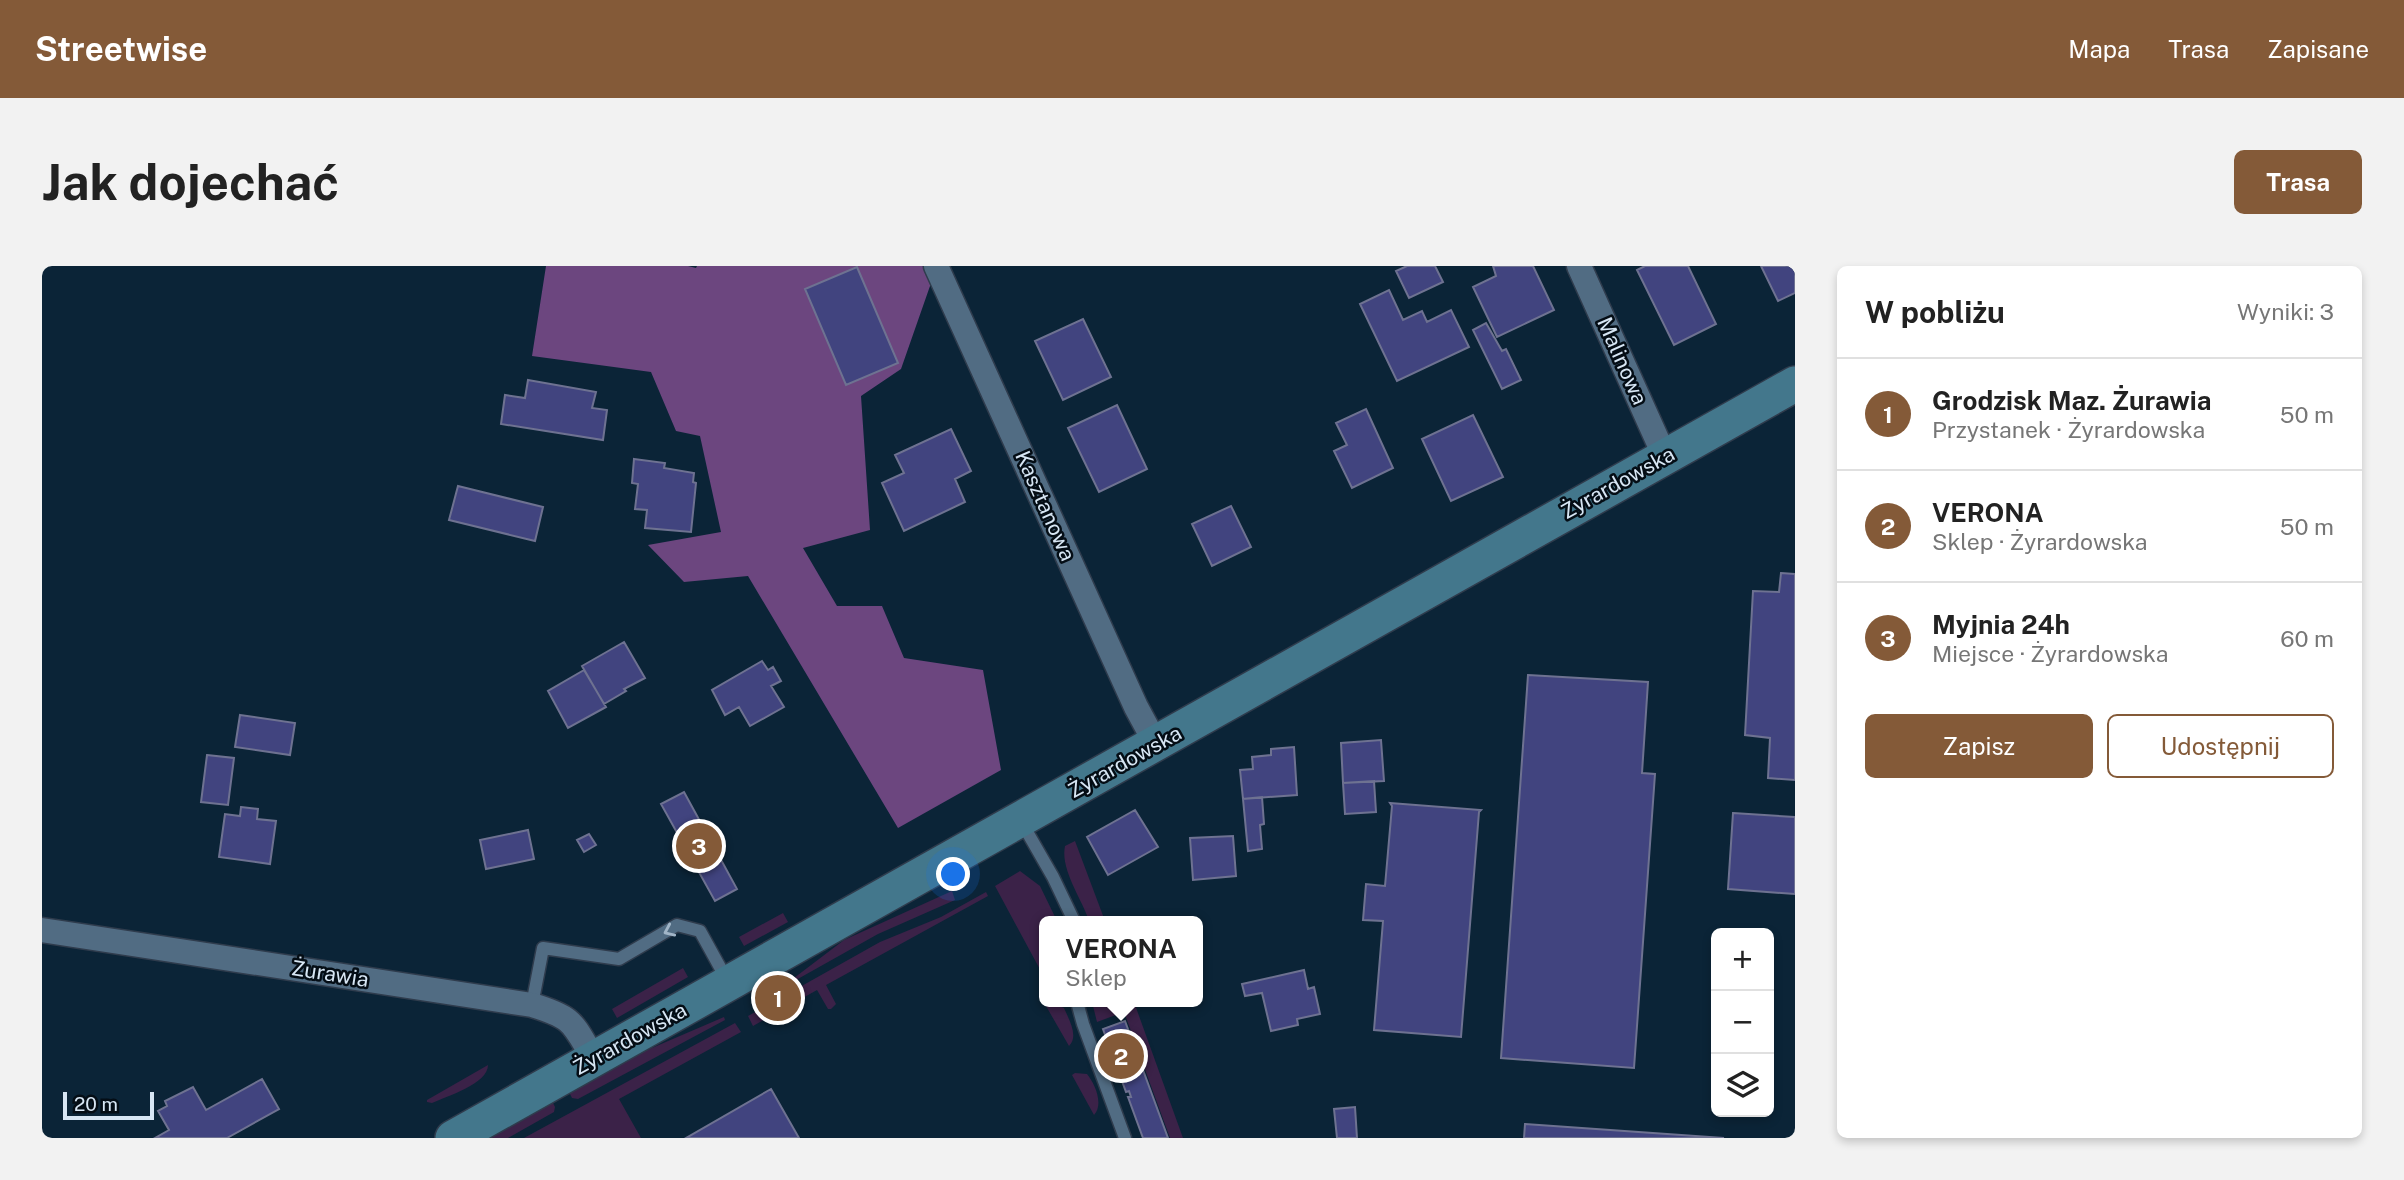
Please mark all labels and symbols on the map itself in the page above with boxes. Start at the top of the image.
street label: Malinowa [1592,313,1653,409]
street label: Żyrardowska [1557,441,1679,524]
street label: Kasztanowa [1010,447,1081,565]
street label: Żyrardowska [1064,720,1186,803]
pin: 3 [676,820,722,872]
your location [936,857,970,891]
one-way arrow [664,923,676,937]
street label: Żurawia [290,955,371,992]
pin: 1 [755,972,801,1024]
street label: Żyrardowska [569,997,691,1080]
pin: 2 [1098,1030,1144,1082]
scale bar [63,1089,154,1121]

